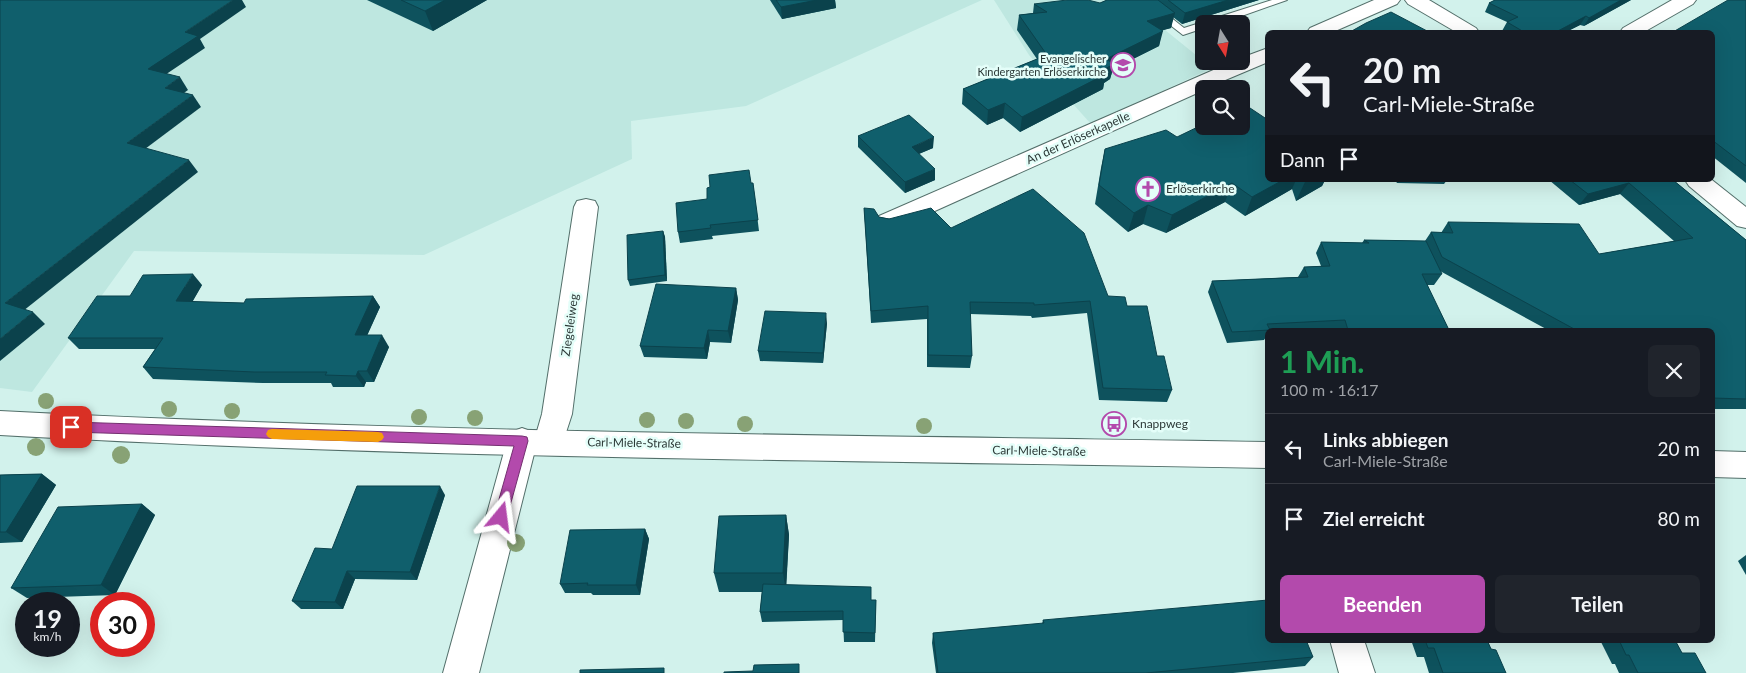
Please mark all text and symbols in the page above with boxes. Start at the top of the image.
north arrow [1195,15,1250,70]
map controls [1195,15,1250,135]
text: 20 m [1363,48,1441,90]
icon: left [1280,50,1345,115]
place label: Evangelischer Kindergarten Erlöserkirche [977,52,1106,78]
school or university icon: Evangelischer Kindergarten Erlöserkirche [1110,52,1136,78]
button: search [1195,80,1250,135]
text: Carl-Miele-Straße [1363,90,1535,117]
street label: An der Erlöserkapelle [1024,108,1132,167]
icon: arrive [1335,145,1363,173]
text: Dann [1280,148,1325,171]
church icon: Erlöserkirche [1135,176,1161,202]
place label: Erlöserkirche [1166,181,1235,196]
street label: Ziegeleiweg [558,293,581,357]
text: 1 Min. [1280,343,1365,379]
button: close [1648,345,1700,397]
text: 100 m · 16:17 [1280,380,1379,399]
pin [50,406,92,448]
bus stop icon: Knappweg [1101,411,1127,437]
icon: arrive [57,413,85,441]
place label: Knappweg [1132,416,1188,431]
text: Links abbiegen [1323,428,1448,451]
street label: Carl-Miele-Straße [587,434,681,451]
icon: left [1280,435,1308,463]
text: 20 m [1657,437,1700,460]
street label: Carl-Miele-Straße [992,442,1086,459]
text: Carl-Miele-Straße [1323,451,1448,470]
position arrow [474,490,526,542]
icon: arrive [1280,505,1308,533]
text: Ziel erreicht [1323,507,1425,530]
text: 80 m [1657,507,1700,530]
button: Beenden [1280,575,1485,633]
button: Teilen [1495,575,1700,633]
speed limit sign: 30 [90,592,155,657]
text: 19 [33,603,62,633]
text: km/h [33,629,62,644]

